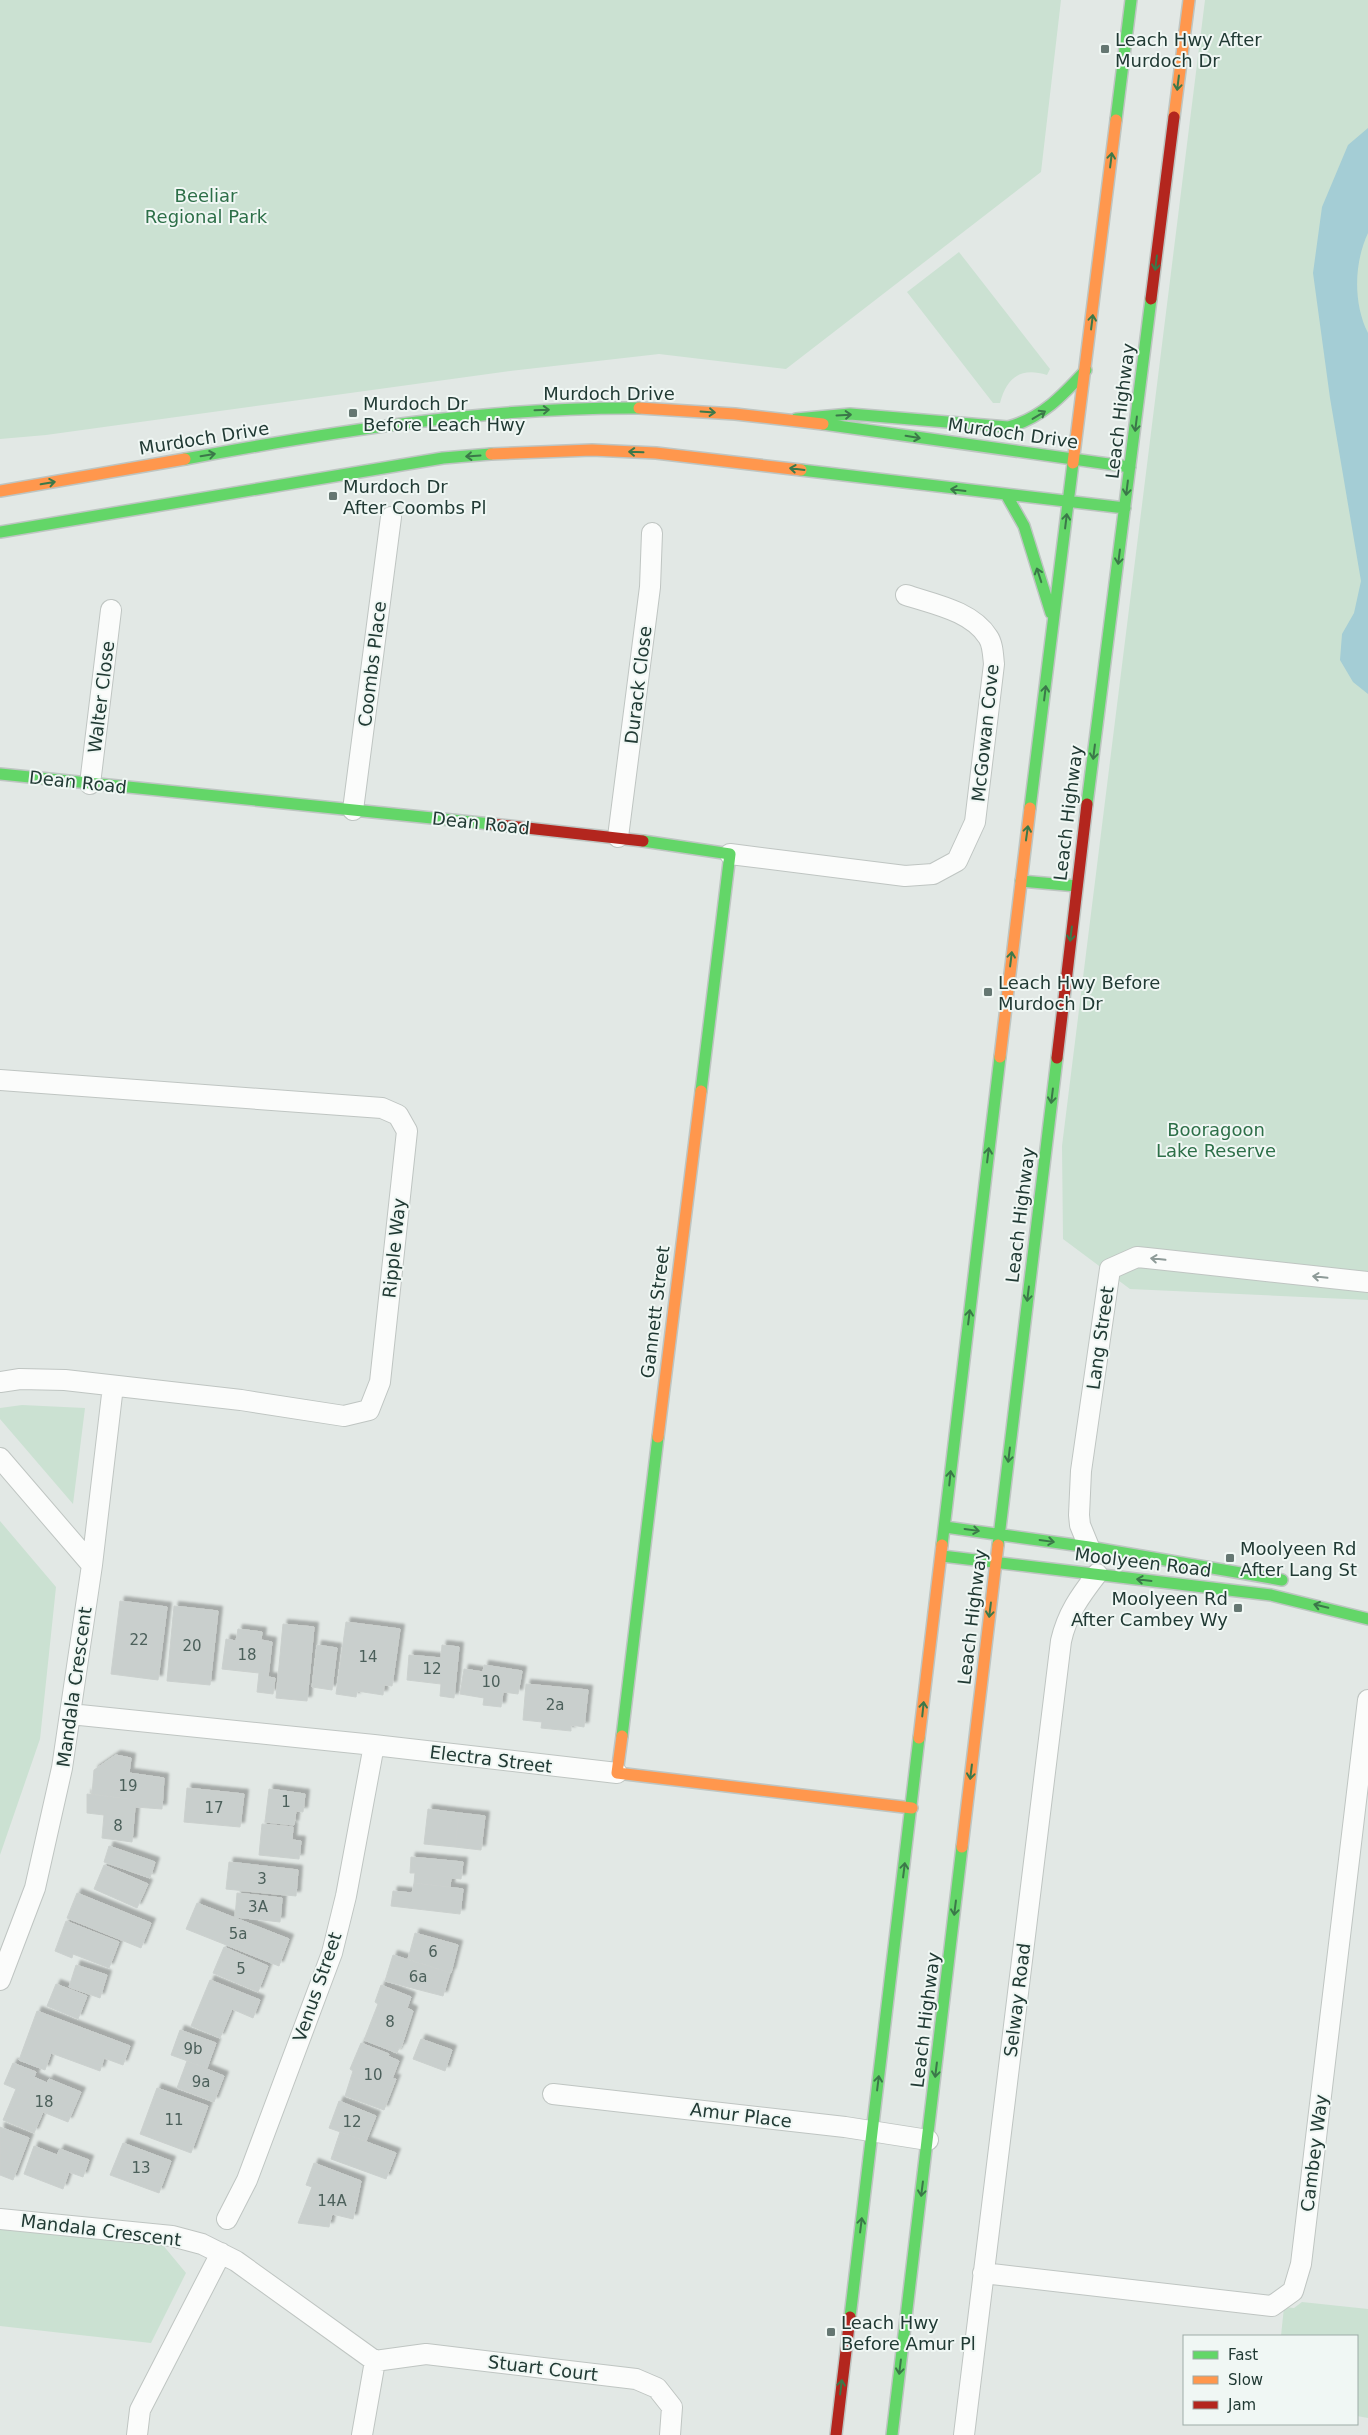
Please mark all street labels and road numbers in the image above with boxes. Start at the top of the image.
street label: Leach Highway [1101,342,1139,480]
street label: Murdoch Drive [543,383,675,404]
street label: Murdoch Drive [946,413,1080,453]
street label: Murdoch Drive [137,417,271,459]
street label: Coombs Place [354,600,390,728]
street label: Durack Close [620,625,656,745]
street label: Walter Close [84,640,118,754]
street label: McGowan Cove [967,663,1003,803]
street label: Leach Highway [1049,744,1087,882]
street label: Dean Road [28,766,128,798]
street label: Dean Road [431,807,531,839]
street label: Leach Highway [1001,1146,1039,1284]
street label: Ripple Way [378,1197,410,1299]
street label: Gannett Street [636,1245,674,1379]
street label: Lang Street [1082,1285,1118,1391]
street label: Moolyeen Road [1073,1543,1213,1581]
street label: Leach Highway [953,1548,991,1686]
street label: Mandala Crescent [52,1606,96,1768]
street label: Electra Street [429,1741,553,1777]
street label: Venus Street [288,1929,346,2045]
street label: Selway Road [1000,1942,1034,2058]
street label: Leach Highway [906,1951,944,2089]
street label: Cambey Way [1296,2093,1332,2213]
street label: Amur Place [689,2098,793,2132]
street label: Mandala Crescent [20,2210,182,2250]
street label: Stuart Court [487,2351,599,2385]

